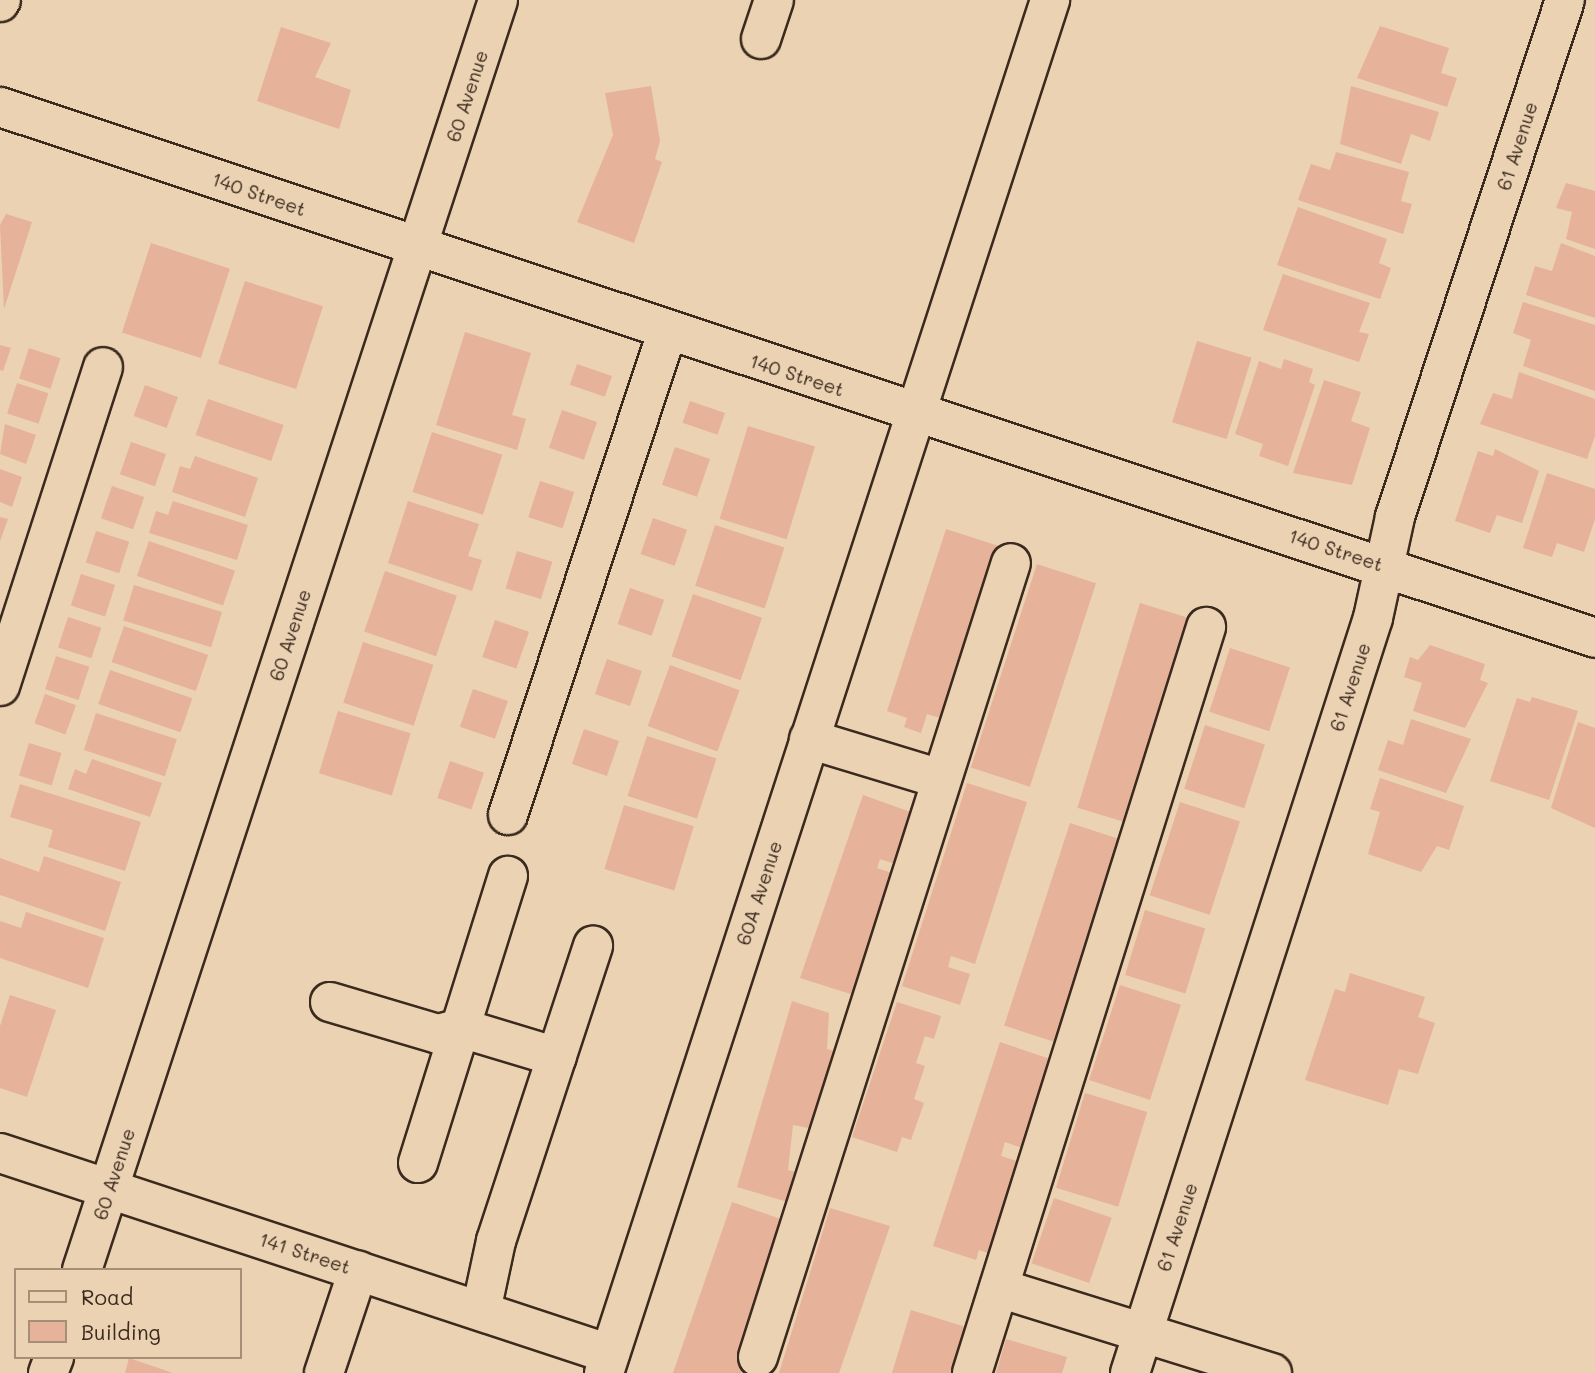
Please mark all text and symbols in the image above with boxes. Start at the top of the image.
street label: 60 Avenue [441,47,493,145]
street label: 61 Avenue [1492,99,1542,193]
street label: 140 Street [209,167,309,221]
street label: 140 Street [747,349,847,401]
street label: 140 Street [1286,524,1386,576]
street label: 60 Avenue [264,586,316,684]
street label: 61 Avenue [1325,640,1375,734]
street label: 60A Avenue [731,838,787,948]
street label: 60 Avenue [88,1125,140,1223]
street label: 61 Avenue [1152,1180,1202,1274]
street label: 141 Street [256,1228,354,1278]
legend [14,1268,242,1359]
text: Road [81,1283,133,1310]
text: Building [81,1318,161,1345]

